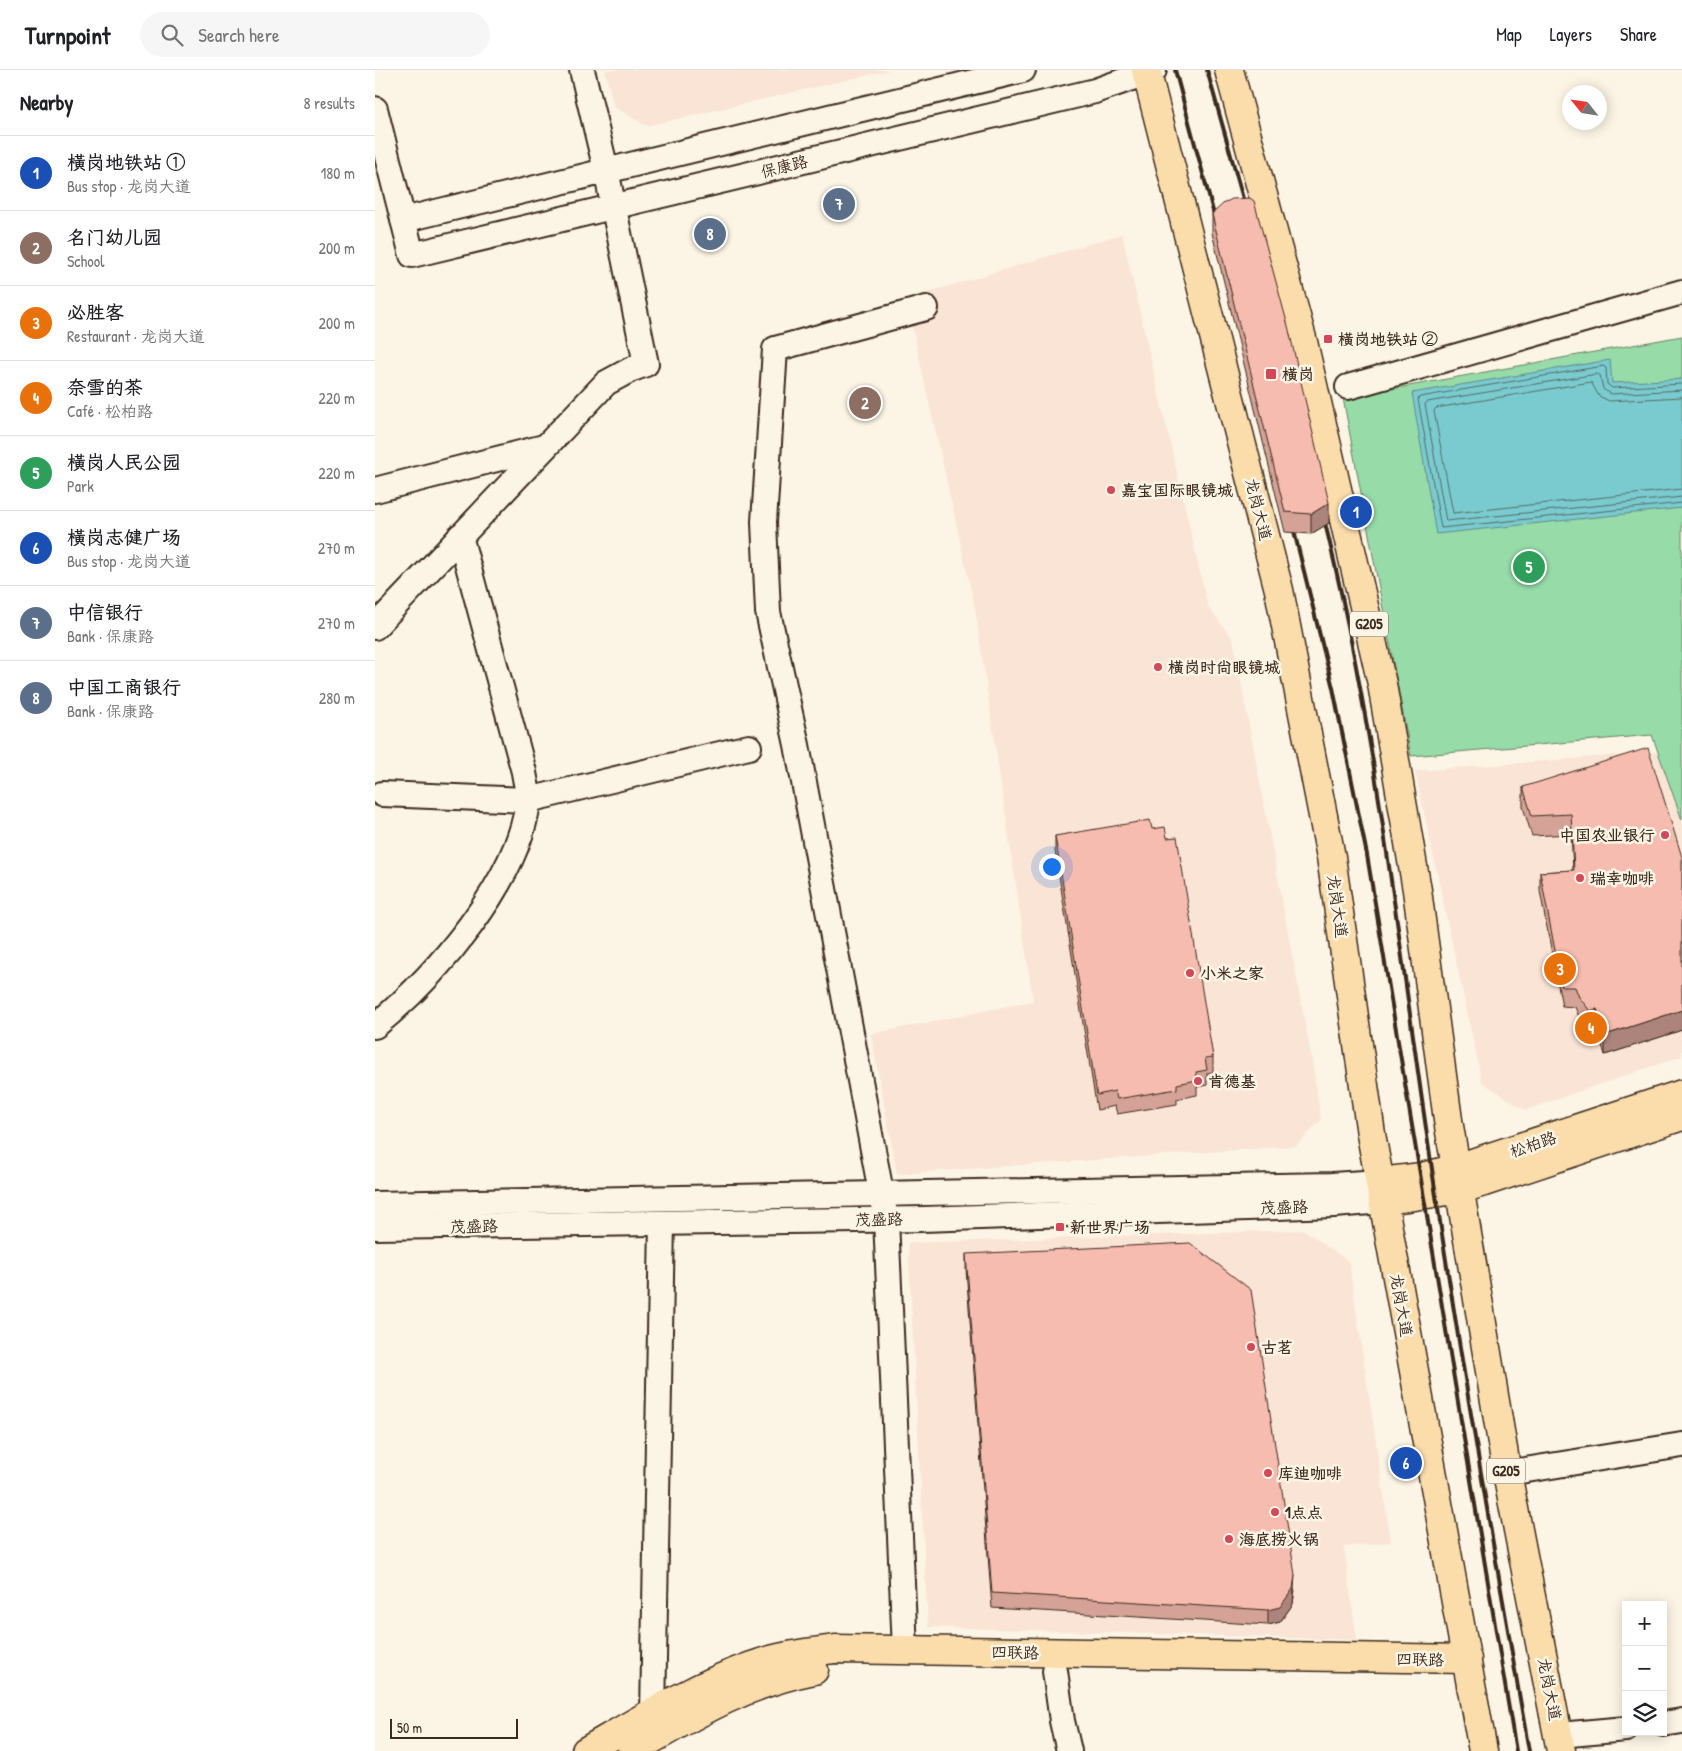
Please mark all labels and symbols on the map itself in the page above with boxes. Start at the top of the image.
north arrow [1562,85,1607,130]
street label: 保康路 [758,150,810,182]
pin: 7 [823,185,855,223]
pin: 8 [694,215,726,253]
place label: 横岗地铁站 ② [1338,328,1438,350]
marker: 横岗地铁站 ② [1322,333,1334,345]
place label: 横岗 [1282,363,1314,385]
marker: 横岗 [1264,367,1278,381]
pin: 2 [849,384,881,422]
street label: 龙岗大道 [1241,475,1277,543]
place label: 嘉宝国际眼镜城 [1121,479,1233,501]
marker: 嘉宝国际眼镜城 [1105,484,1117,496]
pin: 1 [1340,493,1372,531]
pin: 5 [1513,548,1545,586]
road number: G205 [1350,612,1388,636]
place label: 横岗时尚眼镜城 [1168,656,1280,678]
marker: 横岗时尚眼镜城 [1152,661,1164,673]
place label: 中国农业银行 [1559,824,1655,846]
marker: 中国农业银行 [1659,829,1671,841]
your location [1039,854,1065,880]
place label: 瑞幸咖啡 [1590,867,1654,889]
marker: 瑞幸咖啡 [1574,872,1586,884]
street label: 龙岗大道 [1323,873,1353,939]
pin: 3 [1544,950,1576,988]
place label: 小米之家 [1200,962,1264,984]
marker: 小米之家 [1184,967,1196,979]
pin: 4 [1575,1009,1607,1047]
place label: 肯德基 [1208,1070,1256,1092]
marker: 肯德基 [1192,1075,1204,1087]
street label: 松柏路 [1507,1126,1559,1162]
street label: 茂盛路 [1260,1195,1308,1219]
street label: 茂盛路 [855,1208,903,1230]
street label: 茂盛路 [450,1215,498,1237]
place label: 新世界广场 [1070,1216,1150,1238]
marker: 新世界广场 [1054,1221,1066,1233]
street label: 龙岗大道 [1386,1272,1418,1338]
place label: 古茗 [1261,1336,1293,1358]
marker: 古茗 [1245,1341,1257,1353]
pin: 6 [1390,1444,1422,1482]
road number: G205 [1487,1458,1525,1484]
place label: 库迪咖啡 [1278,1462,1342,1484]
marker: 库迪咖啡 [1262,1467,1274,1479]
place label: 1点点 [1285,1501,1323,1523]
marker: 1点点 [1269,1506,1281,1518]
place label: 海底捞火锅 [1239,1528,1319,1550]
marker: 海底捞火锅 [1223,1533,1235,1545]
street label: 四联路 [991,1641,1039,1663]
street label: 四联路 [1396,1648,1444,1670]
street label: 龙岗大道 [1533,1655,1567,1723]
scale bar [390,1716,517,1739]

